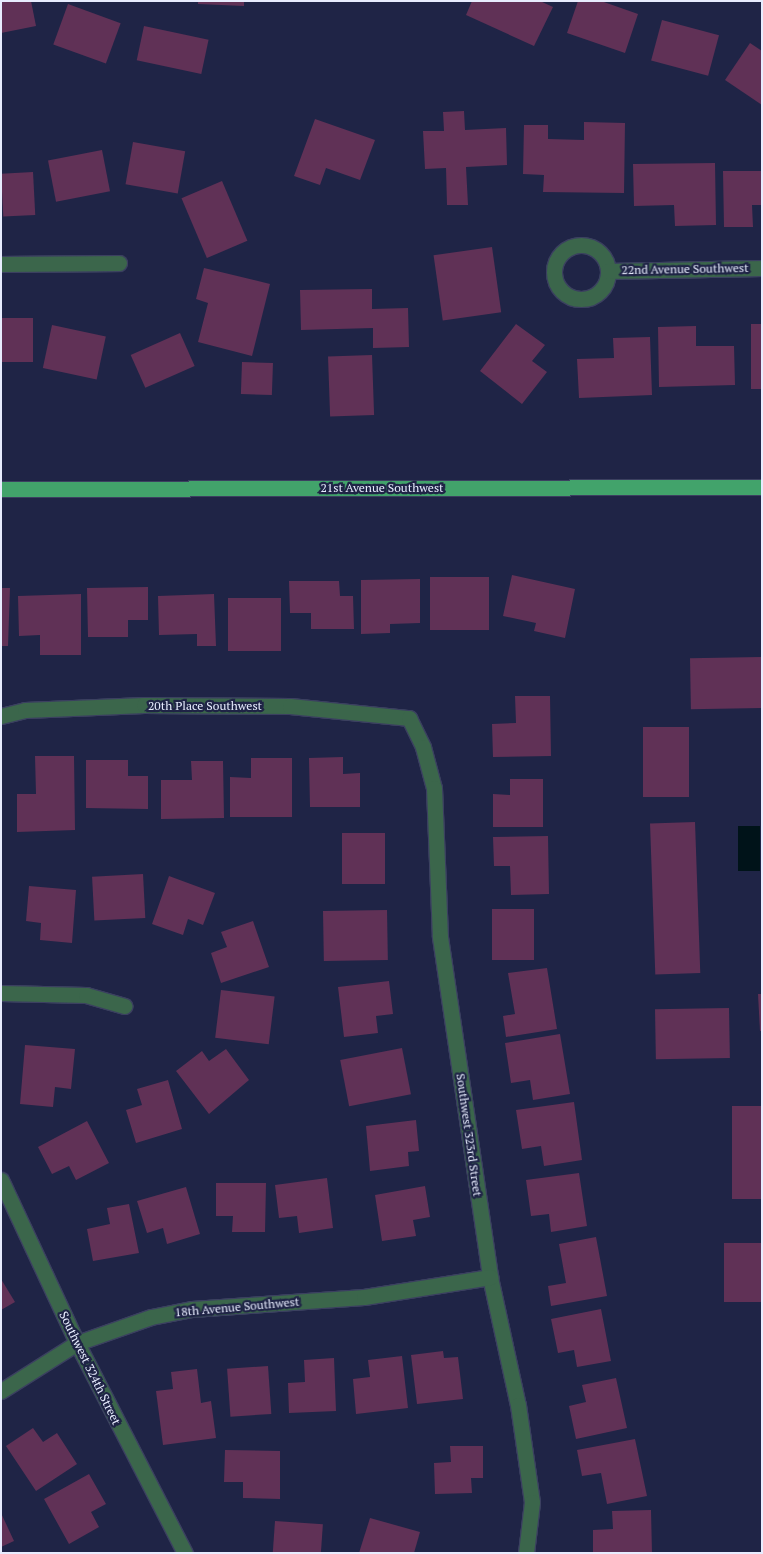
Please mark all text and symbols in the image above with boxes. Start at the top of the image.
street label: 22nd Avenue Southwest [621,261,749,277]
street label: 21st Avenue Southwest [320,481,444,495]
street label: 20th Place Southwest [148,699,262,713]
street label: Southwest 323rd Street [453,1073,485,1197]
street label: 18th Avenue Southwest [174,1294,300,1320]
street label: Southwest 324th Street [56,1309,124,1427]

